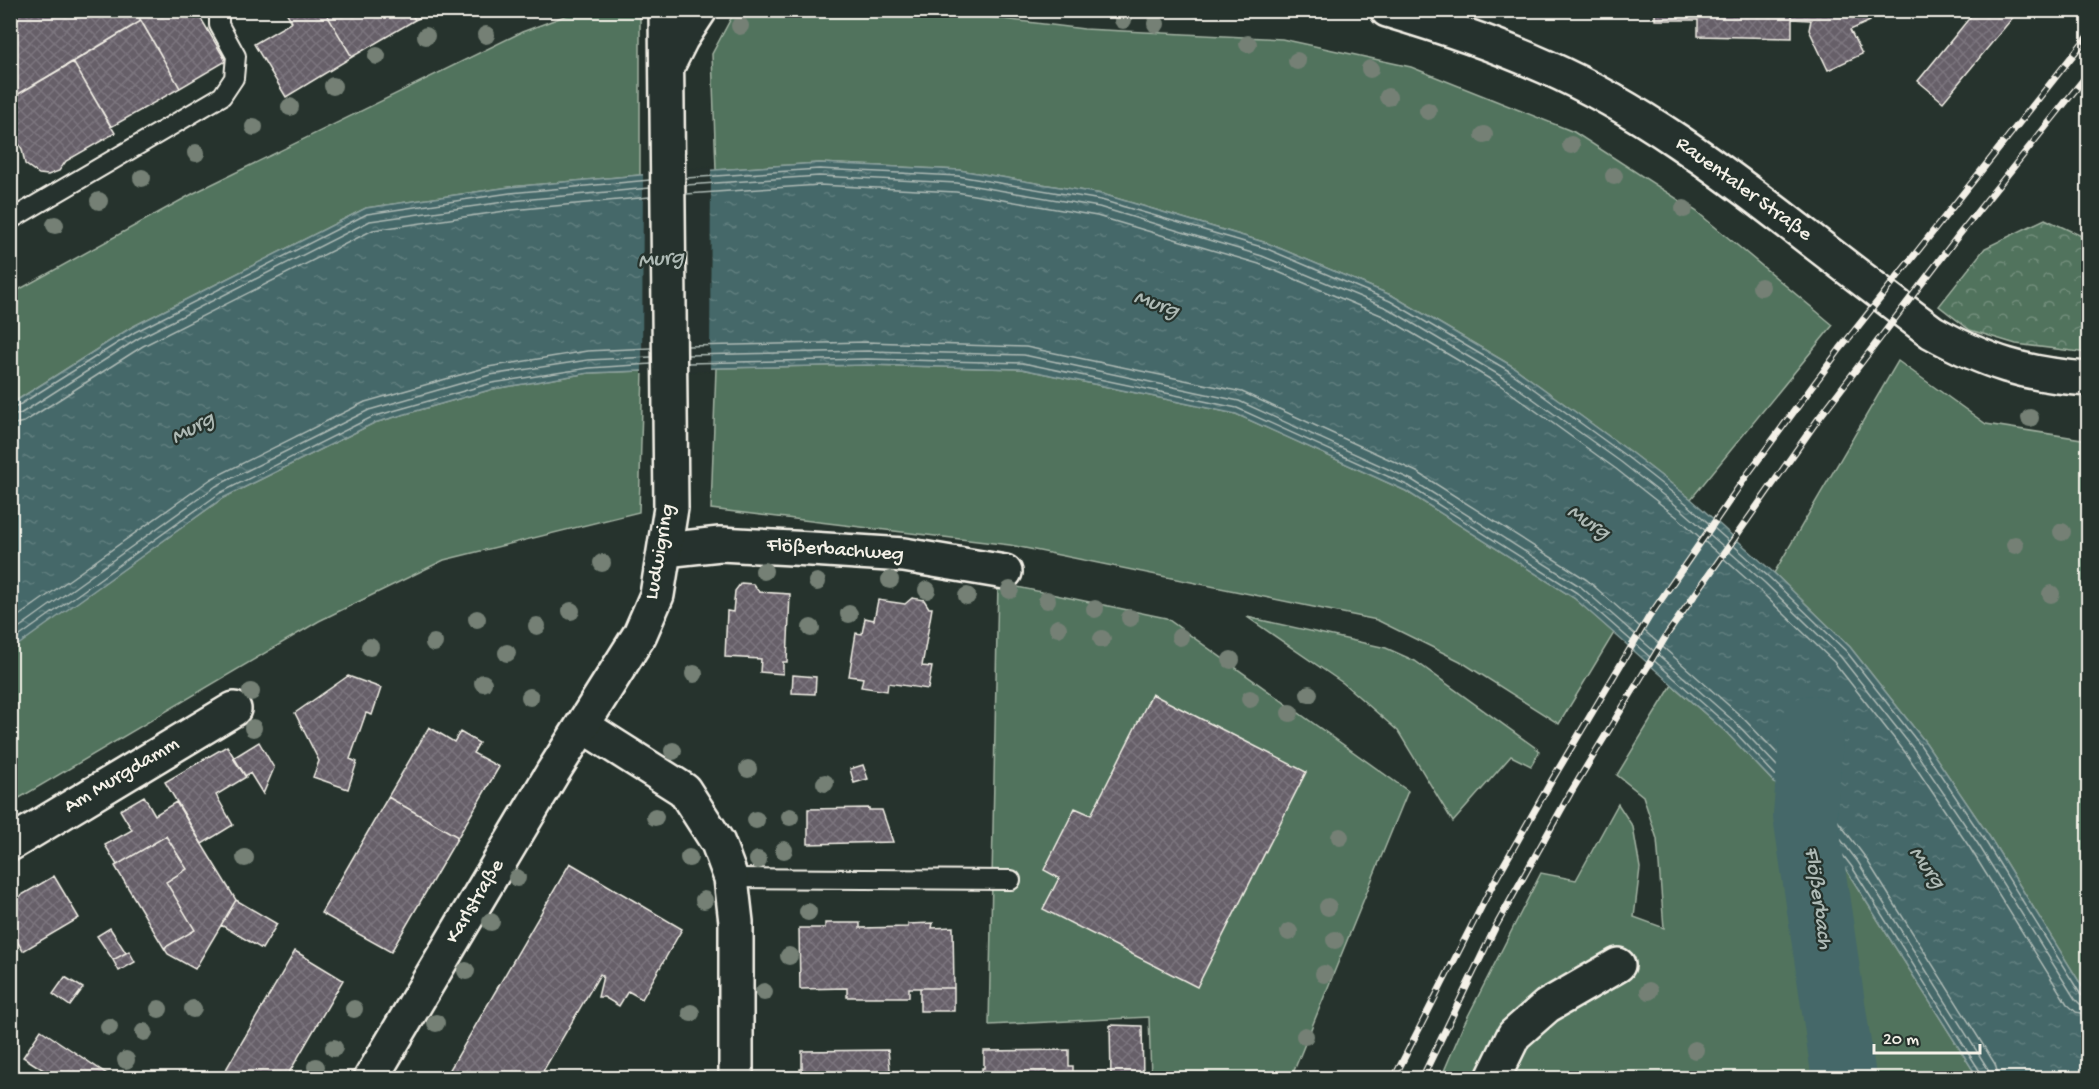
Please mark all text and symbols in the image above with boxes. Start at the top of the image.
street label: Rauentaler Straße [1670,132,1817,249]
water label: Murg [637,245,687,275]
water label: Murg [1130,285,1183,325]
water label: Murg [167,406,221,451]
water label: Murg [1562,500,1616,547]
street label: Ludwigring [640,502,682,602]
street label: Flößerbachweg [765,534,905,568]
street label: Am Murgdamm [60,732,184,820]
water label: Murg [1902,842,1951,895]
water label: Flößerbach [1797,845,1837,951]
street label: Karlstraße [441,854,512,949]
scale bar [1874,1017,1980,1055]
text: 20 m [1883,1030,1919,1051]

